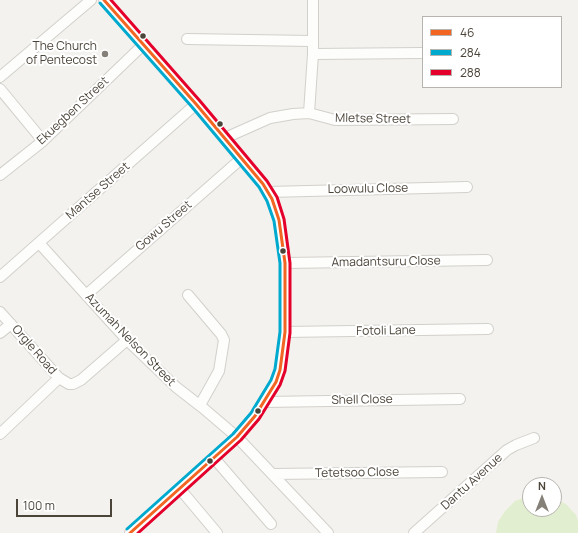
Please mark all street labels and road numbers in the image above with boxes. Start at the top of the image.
street label: Ekuegben Street [34,74,112,148]
street label: Mletse Street [335,111,411,127]
street label: Mantse Street [63,159,133,223]
street label: Loowulu Close [328,181,408,197]
street label: Gowu Street [133,198,195,254]
street label: Amadantsuru Close [331,254,441,270]
street label: Azumah Nelson Street [82,291,178,389]
street label: Orgle Road [9,322,59,378]
street label: Fotoli Lane [356,323,416,339]
street label: Shell Close [331,392,393,408]
street label: Dantu Avenue [438,451,506,513]
street label: Tetetsoo Close [315,465,399,481]

